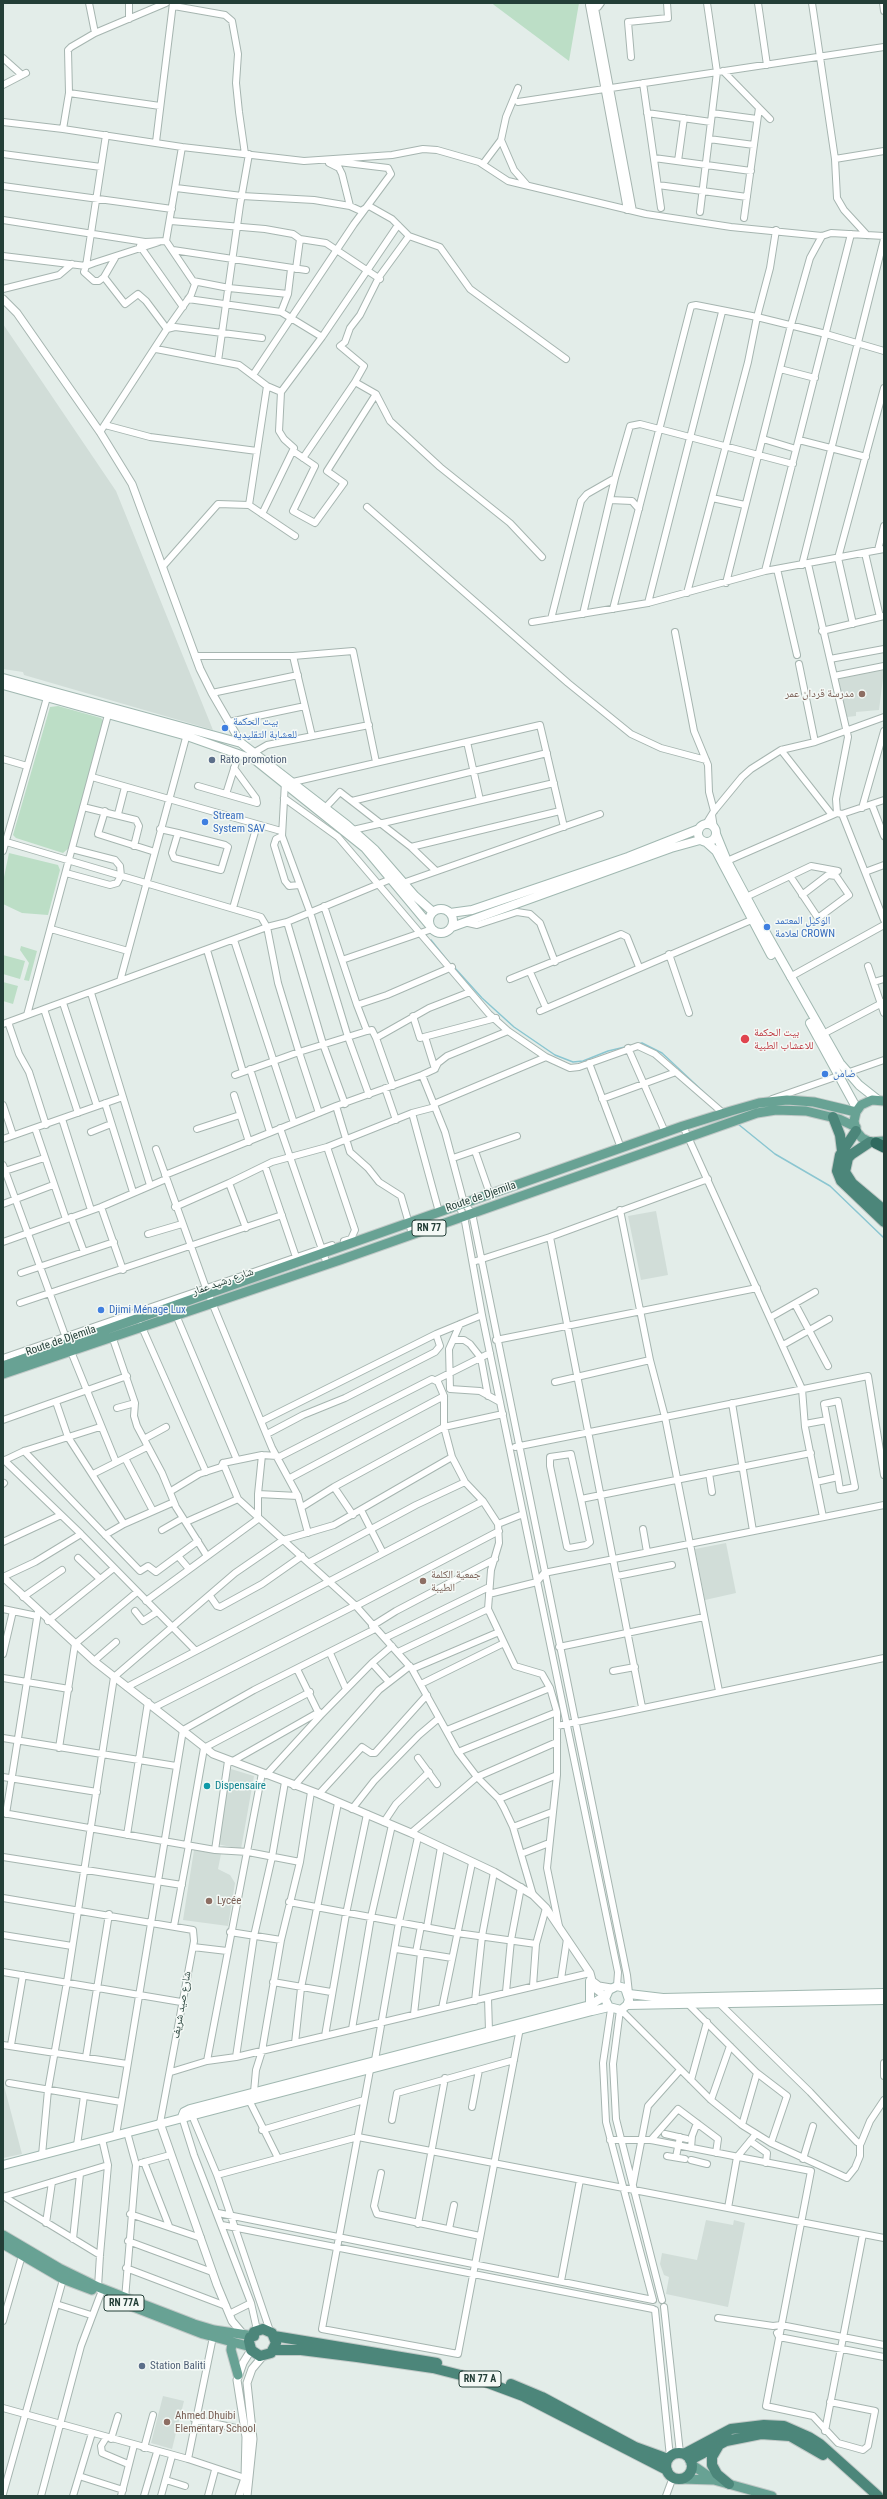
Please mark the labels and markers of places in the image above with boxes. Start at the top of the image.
place label: مدرسة قردان عمر [785,687,854,701]
marker: مدرسة قردان عمر [857,689,867,699]
place label: بيت الحكمة للعشابة التقليدية [233,715,297,741]
marker: بيت الحكمة للعشابة التقليدية [220,723,230,733]
place label: Rato promotion [220,753,287,767]
marker: Rato promotion [207,755,217,765]
place label: Stream System SAV [213,809,265,835]
marker: Stream System SAV [200,817,210,827]
place label: الوكيل المعتمد لعلامة CROWN [775,914,835,940]
marker: الوكيل المعتمد لعلامة CROWN [762,922,772,932]
place label: بيت الحكمة للاعشاب الطبية [754,1026,814,1052]
marker: بيت الحكمة للاعشاب الطبية [739,1033,751,1045]
place label: ضامن [833,1067,856,1081]
marker: ضامن [820,1069,830,1079]
place label: Djimi Ménage Lux [109,1303,186,1317]
marker: Djimi Ménage Lux [96,1305,106,1315]
place label: جمعية الكلمة الطيبة [431,1568,481,1594]
marker: جمعية الكلمة الطيبة [418,1576,428,1586]
place label: Dispensaire [215,1779,266,1793]
marker: Dispensaire [202,1781,212,1791]
place label: Lycée [217,1894,241,1908]
marker: Lycée [204,1896,214,1906]
place label: Station Baliti [150,2359,205,2373]
marker: Station Baliti [137,2361,147,2371]
place label: Ahmed Dhuibi Elementary School [175,2409,256,2435]
marker: Ahmed Dhuibi Elementary School [162,2417,172,2427]

